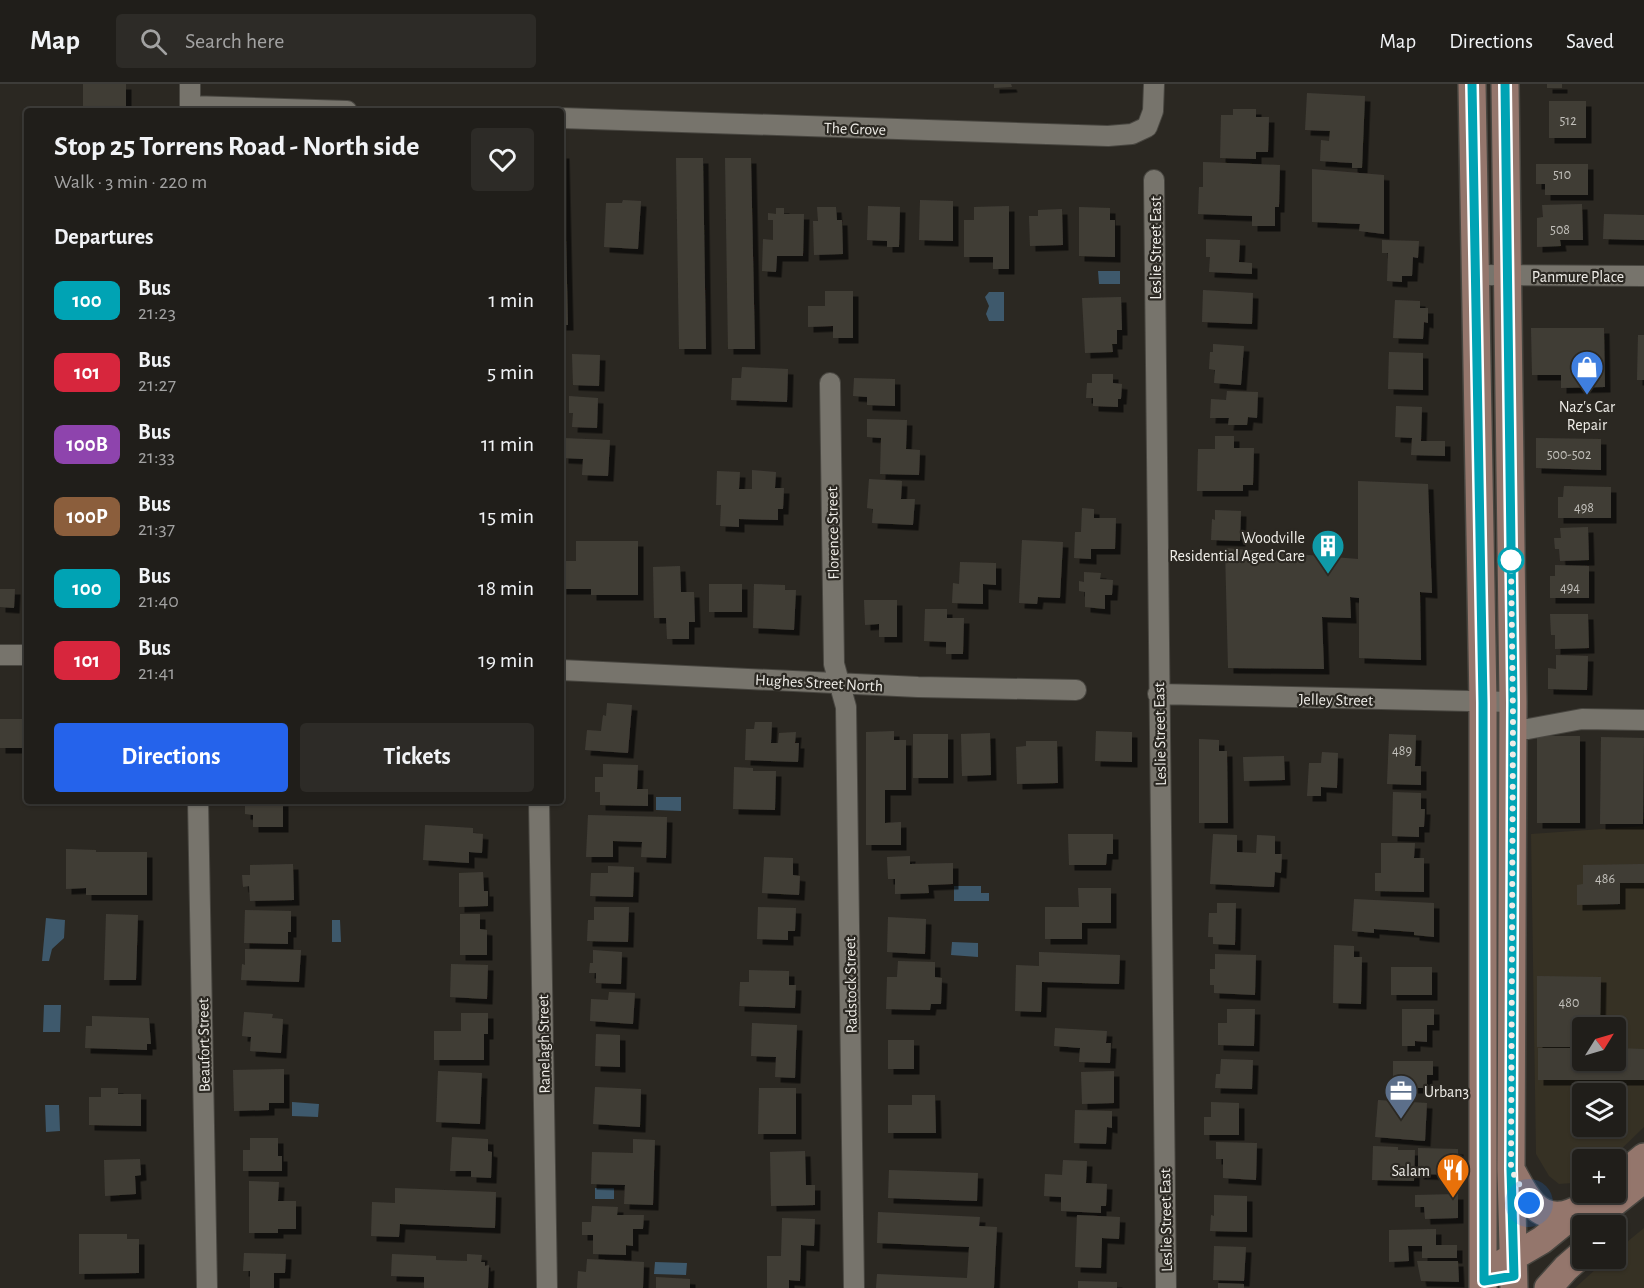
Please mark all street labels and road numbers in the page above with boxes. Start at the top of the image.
street label: The Grove [824,120,886,138]
street label: Leslie Street East [1148,196,1164,300]
street label: Panmure Place [1532,269,1624,285]
street label: Florence Street [824,486,842,580]
street label: Hughes Street North [755,672,883,694]
street label: Leslie Street East [1151,682,1169,786]
street label: Jelley Street [1299,691,1373,710]
street label: Radstock Street [842,937,860,1033]
street label: Ranelagh Street [535,994,553,1094]
street label: Beaufort Street [195,998,213,1092]
street label: Leslie Street East [1157,1168,1175,1272]

